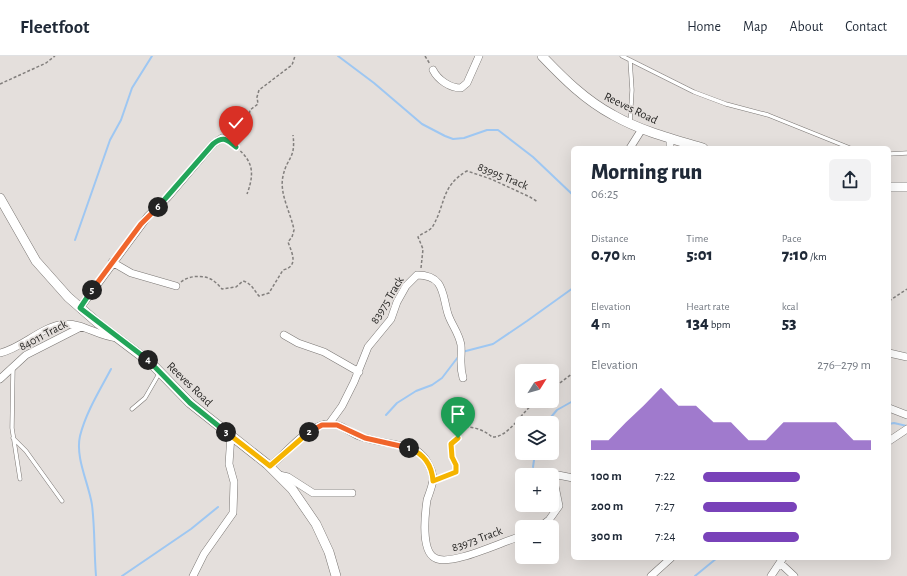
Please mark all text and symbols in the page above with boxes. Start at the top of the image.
text: Fleetfoot [20,18,89,37]
text: Home [687,20,721,34]
text: Map [743,20,767,34]
text: About [789,20,823,34]
text: Contact [845,20,887,34]
street label: Reeves Road [602,90,660,126]
pin [219,106,253,147]
icon: check [225,112,247,134]
button: share [829,159,871,201]
street label: 83995 Track [476,160,530,192]
text: Morning run [591,161,702,183]
text: 06:25 [591,188,618,201]
pin: 6 [148,197,168,217]
text: 6 [155,201,161,212]
text: Distance [591,233,628,244]
text: Time [686,233,708,244]
text: Pace [782,233,801,244]
text: 0.70 [591,246,620,263]
text: 5:01 [686,246,713,263]
text: 7:10 [782,246,808,263]
text: km [620,251,636,262]
text: /km [808,251,827,262]
street label: 83975 Track [368,274,406,326]
pin: 5 [82,280,102,300]
text: 5 [90,284,94,295]
text: Elevation [591,301,631,312]
text: Heart rate [686,301,730,312]
text: kcal [782,301,798,312]
text: 4 [591,314,600,331]
text: 134 [686,314,709,331]
text: 53 [782,314,797,331]
street label: 84011 Track [17,317,69,353]
text: m [600,319,610,330]
text: bpm [709,319,731,330]
pin: 4 [138,350,158,370]
text: 4 [145,354,151,365]
text: Elevation [591,359,638,372]
text: 276–279 m [817,359,871,372]
street label: Reeves Road [165,360,215,408]
north arrow [515,364,559,408]
map controls [515,364,559,564]
pin [441,397,475,438]
icon: arrive [447,403,469,425]
button: layers [515,416,559,460]
pin: 3 [216,422,236,442]
pin: 2 [299,422,319,442]
text: 3 [224,426,228,437]
text: 2 [306,426,312,437]
pin: 1 [399,438,419,458]
text: 1 [407,442,411,453]
button: + [515,468,559,512]
text: 100 m [591,470,622,483]
text: 7:22 [655,470,675,483]
text: 200 m [591,500,623,513]
text: 7:27 [655,500,675,513]
button: − [515,520,559,564]
street label: 83973 Track [450,524,504,554]
text: 300 m [591,530,623,543]
text: 7:24 [655,530,676,543]

